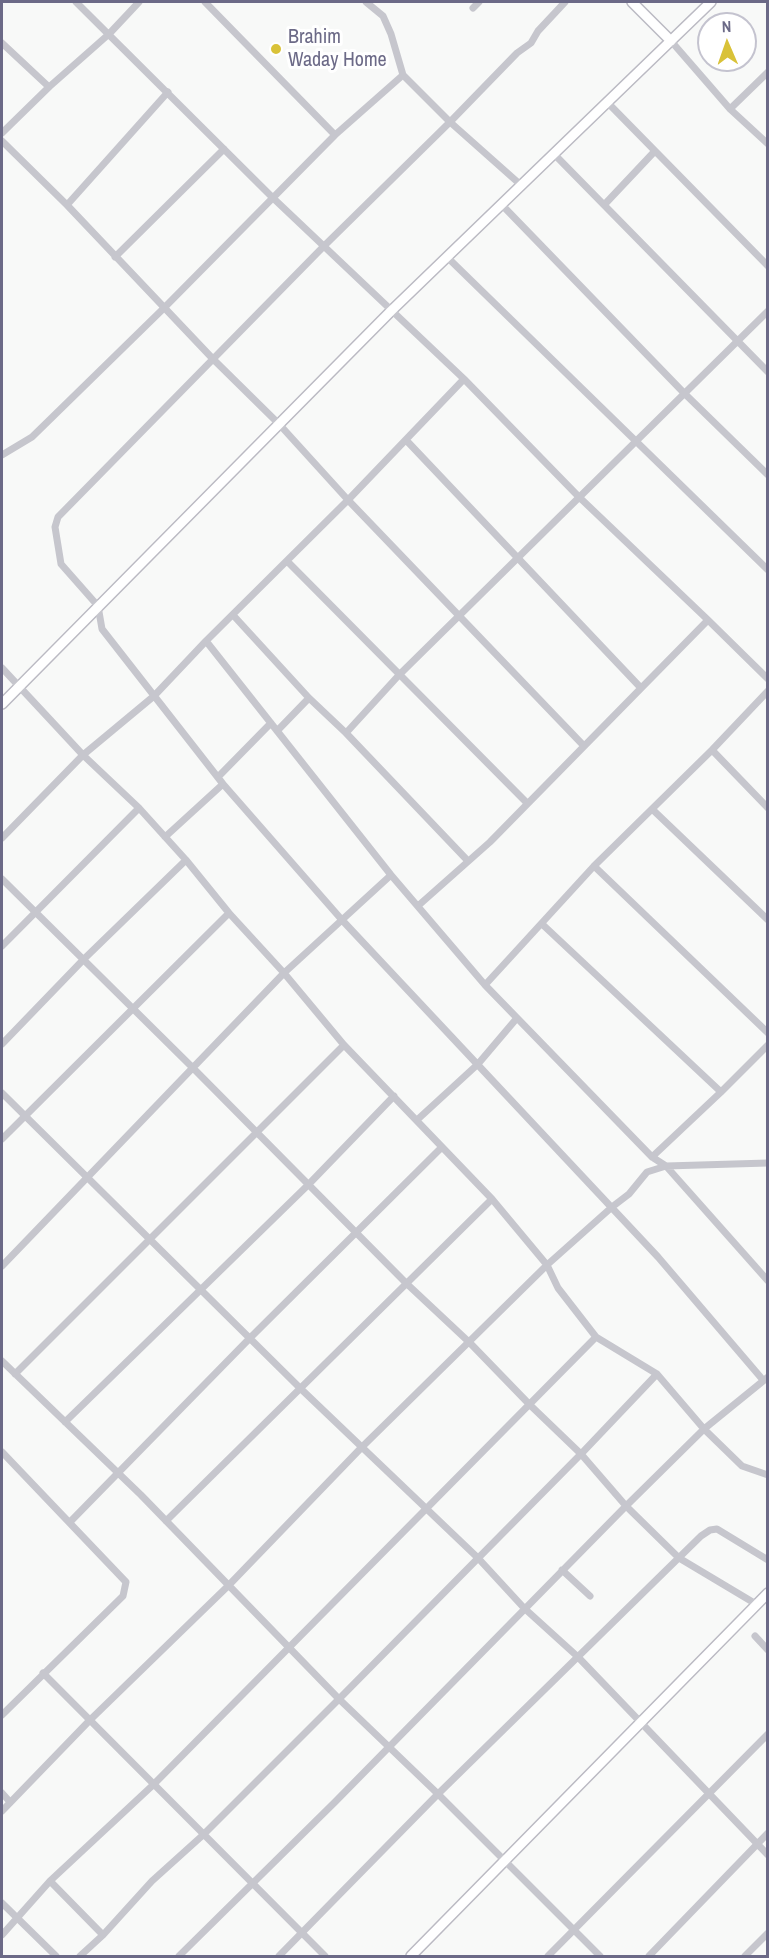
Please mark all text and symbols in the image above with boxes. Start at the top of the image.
north arrow [697,12,757,72]
text: N [721,15,732,37]
place label: Brahim Waday Home [288,26,387,73]
marker: Brahim Waday Home [269,42,283,56]

